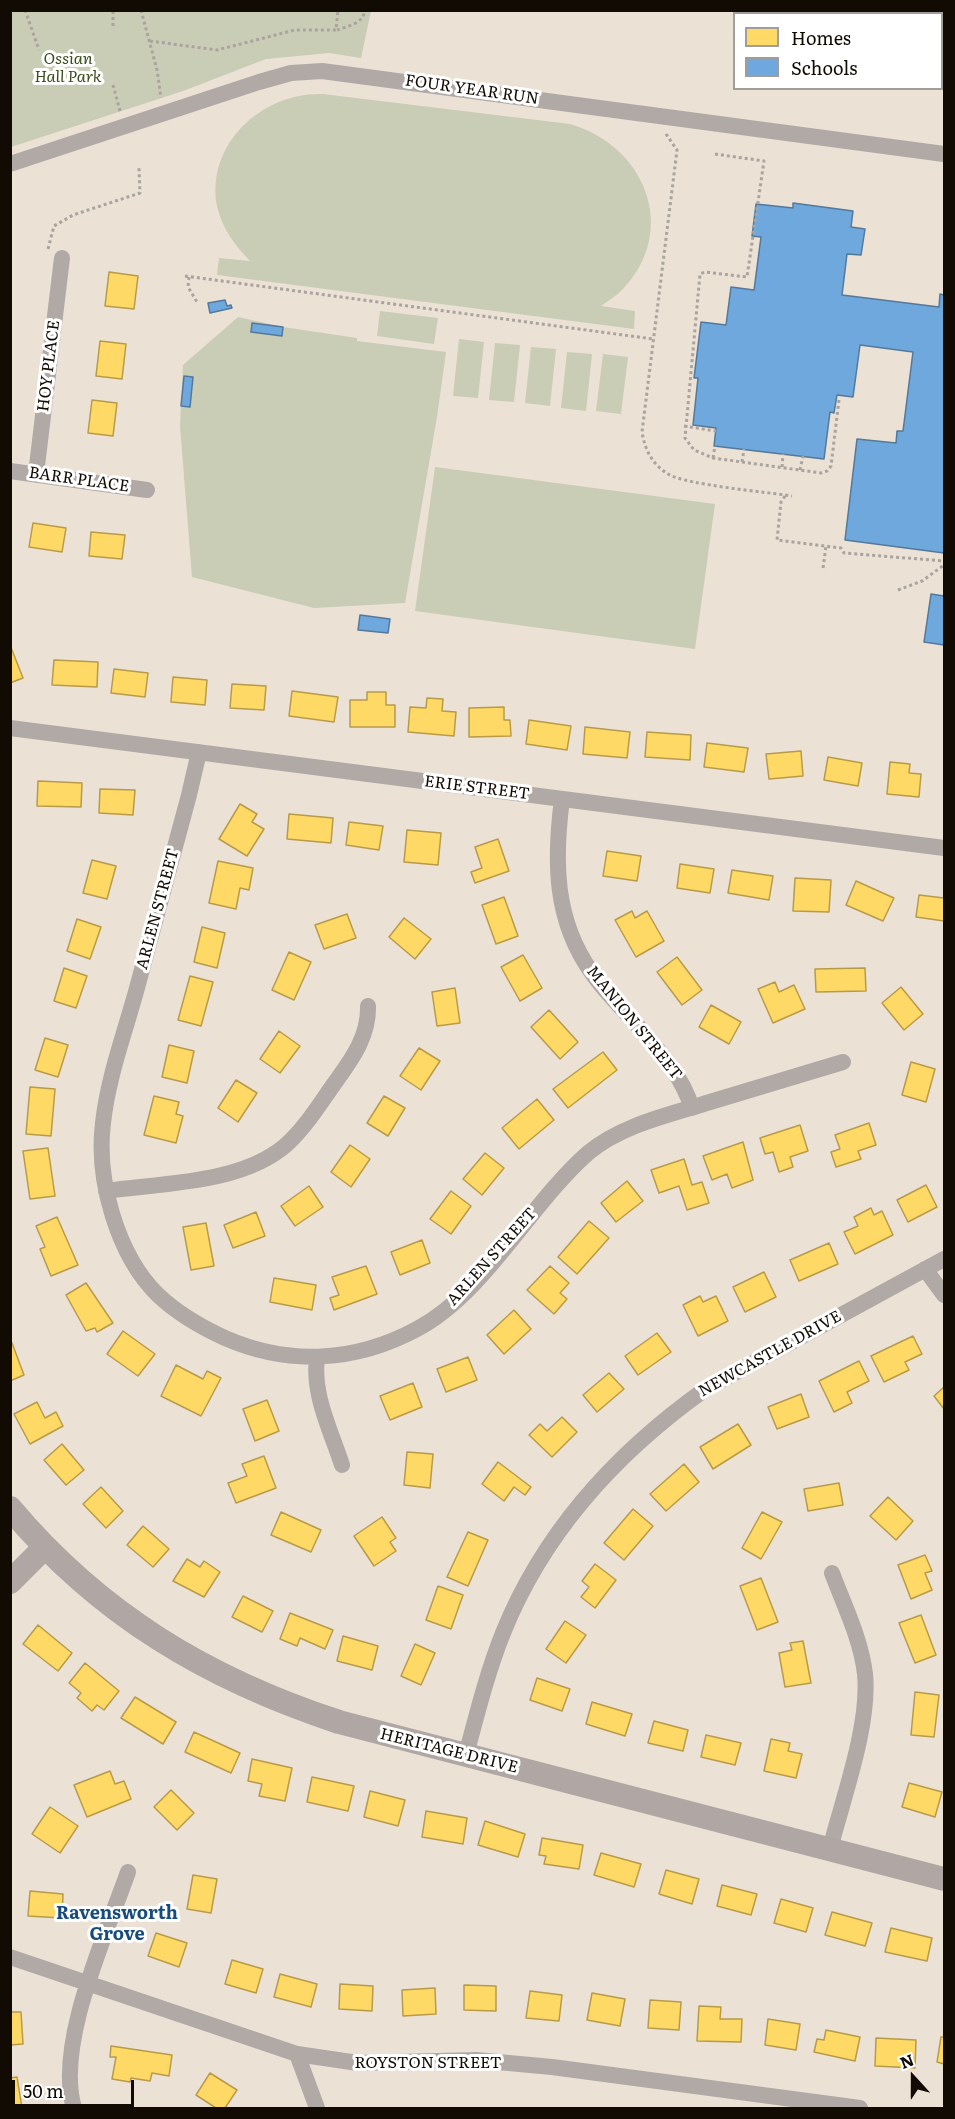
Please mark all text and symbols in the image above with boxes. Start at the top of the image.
legend [733,12,943,90]
text: Homes [791,24,851,51]
park label: Ossian Hall Park [34,49,102,87]
text: Schools [791,54,857,81]
street label: FOUR YEAR RUN [404,71,540,109]
street label: HOY PLACE [34,319,64,413]
street label: BARR PLACE [28,463,130,497]
street label: ERIE STREET [423,772,531,804]
street label: ARLEN STREET [133,846,183,972]
street label: MANION STREET [582,962,686,1084]
street label: ARLEN STREET [443,1204,541,1310]
street label: NEWCASTLE DRIVE [695,1307,845,1401]
street label: HERITAGE DRIVE [378,1725,520,1777]
district label: Ravensworth Grove [56,1903,178,1946]
north arrow [883,2047,943,2107]
text: N [896,2047,917,2074]
street label: ROYSTON STREET [354,2053,502,2073]
scale bar [15,2068,136,2106]
text: 50 m [23,2077,64,2104]

